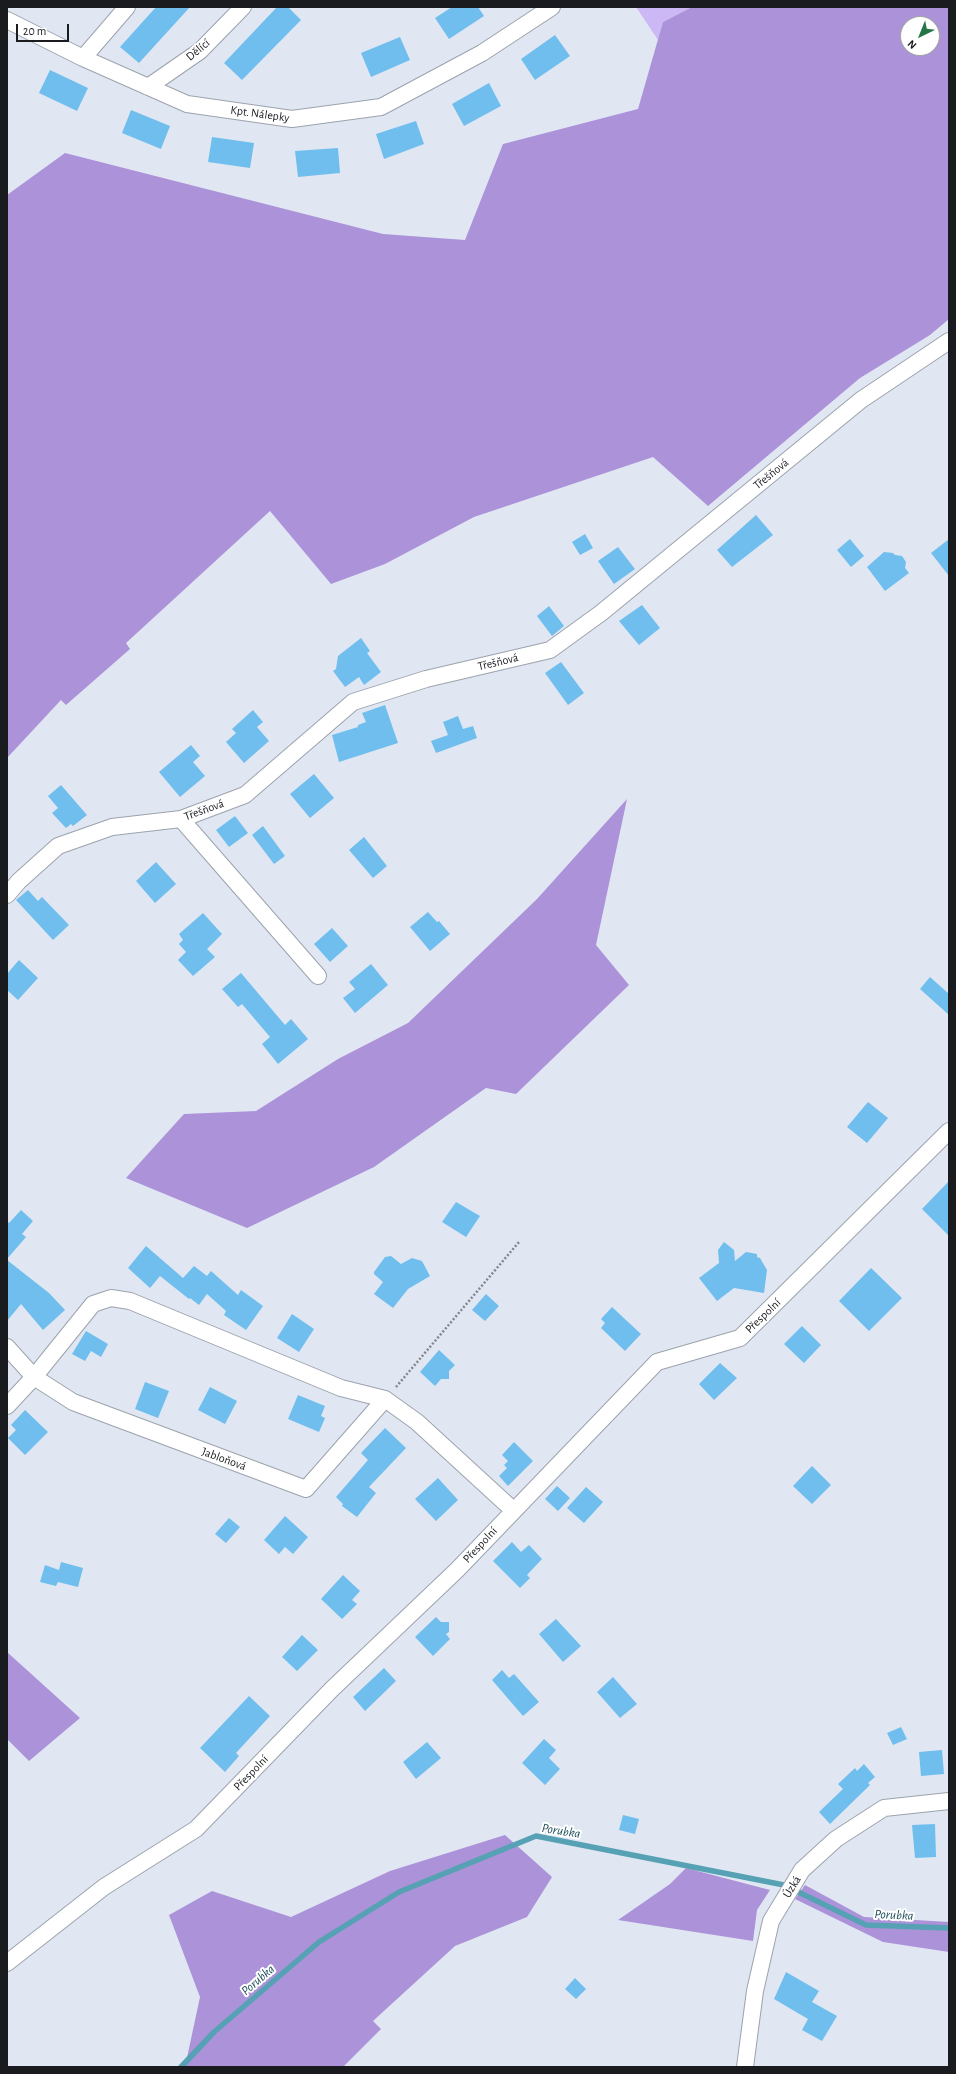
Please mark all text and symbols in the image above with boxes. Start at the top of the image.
scale bar [18,16,71,42]
north arrow [900,16,940,56]
text: 20 m [23,25,46,37]
street label: Dělící [183,36,213,64]
text: N [906,38,919,51]
street label: Kpt. Nálepky [230,103,290,125]
street label: Třešňová [750,455,792,493]
street label: Třešňová [476,650,520,674]
street label: Třešňová [182,796,226,824]
street label: Přespolní [742,1296,784,1336]
street label: Jabloňová [200,1444,248,1474]
street label: Přespolní [460,1524,500,1566]
street label: Přespolní [231,1752,271,1794]
water label: Porubka [541,1820,581,1842]
street label: Úzká [780,1873,804,1901]
water label: Porubka [874,1906,914,1924]
water label: Porubka [238,1961,278,1999]

